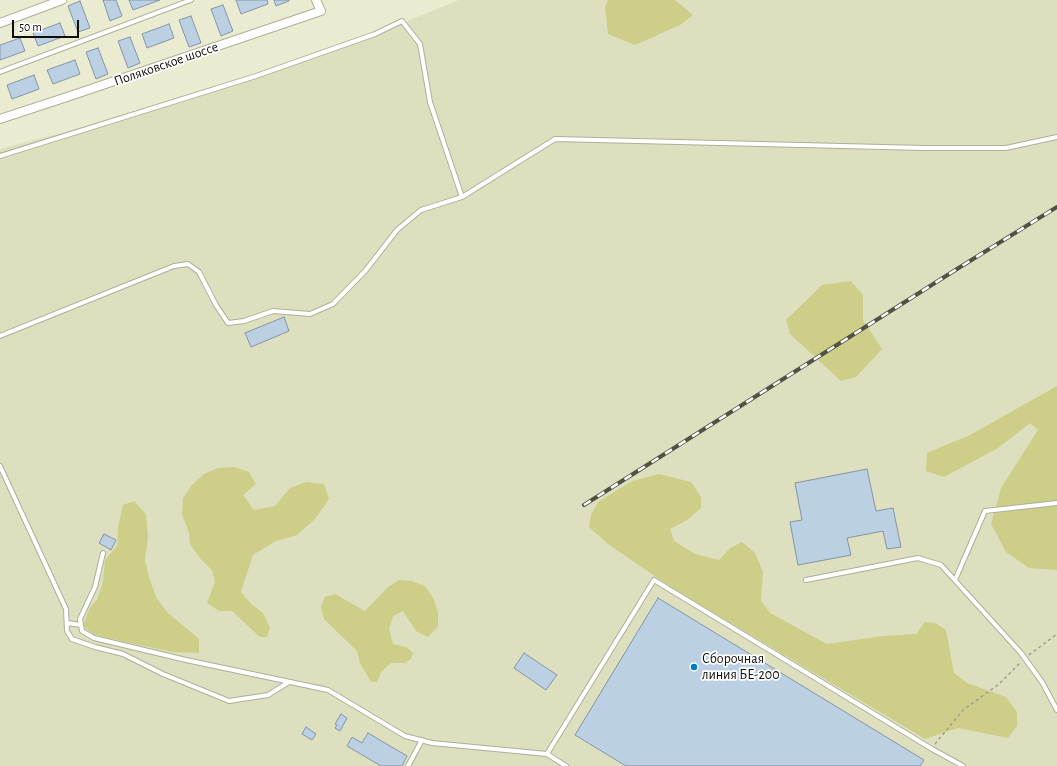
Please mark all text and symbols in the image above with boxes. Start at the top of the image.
scale bar [14,12,81,38]
text: 50 m [19,21,42,33]
street label: Поляковское шоссе [112,38,220,90]
place label: Сборочная линия БЕ-200 [702,651,780,684]
marker: Сборочная линия БЕ-200 [689,662,699,672]

